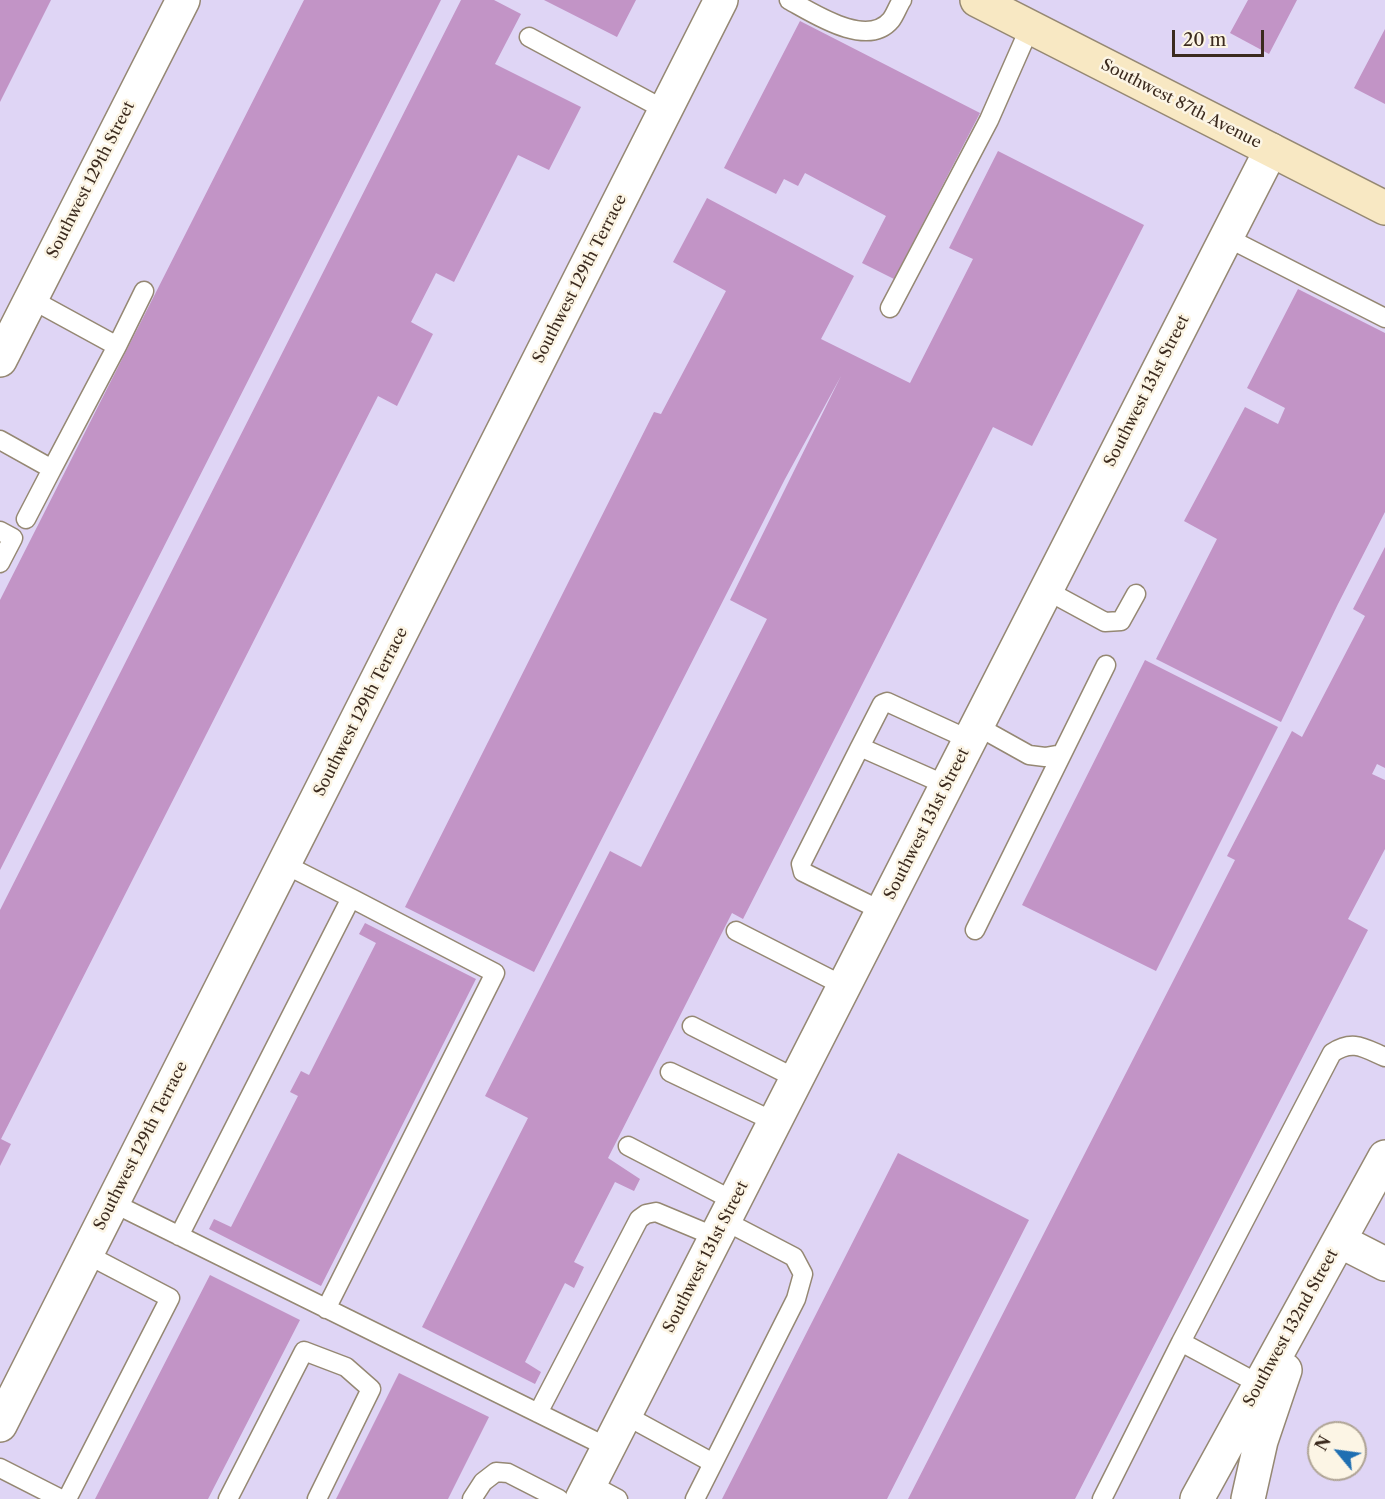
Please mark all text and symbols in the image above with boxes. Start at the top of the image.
scale bar [1175,18,1266,56]
text: 20 m [1183,29,1226,51]
street label: Southwest 87th Avenue [1098,55,1264,153]
street label: Southwest 129th Street [43,98,139,262]
street label: Southwest 129th Terrace [529,191,631,367]
street label: Southwest 131st Street [1100,312,1194,470]
street label: Southwest 129th Terrace [310,624,412,800]
street label: Southwest 131st Street [880,745,974,903]
street label: Southwest 129th Terrace [90,1058,192,1234]
street label: Southwest 131st Street [659,1178,753,1336]
street label: Southwest 132nd Street [1240,1246,1342,1410]
north arrow [1307,1421,1367,1481]
text: N [1311,1432,1335,1454]

